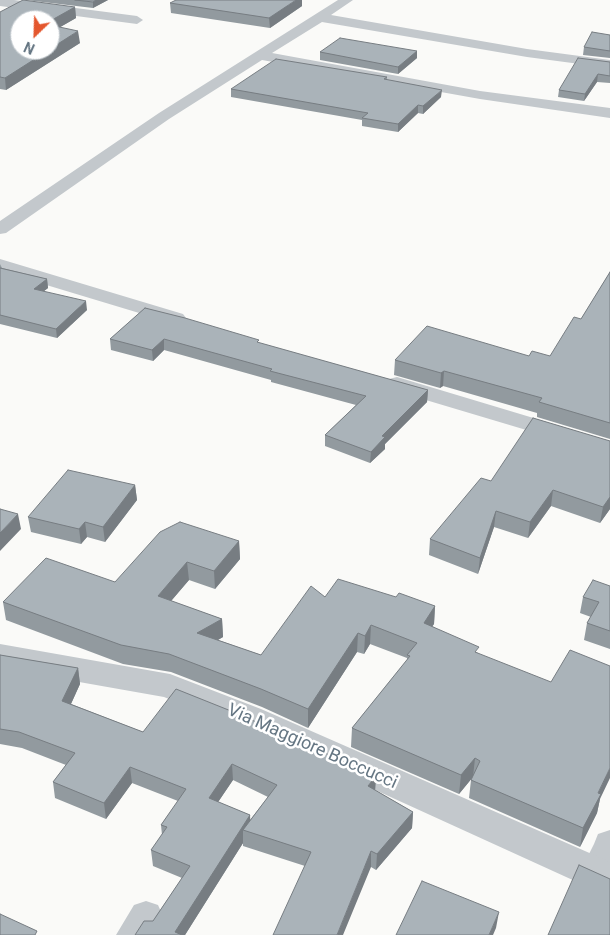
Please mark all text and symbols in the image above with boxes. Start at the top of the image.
north arrow [10,10,60,60]
text: N [22,38,37,57]
street label: Via Maggiore Boccucci [224,700,400,794]

